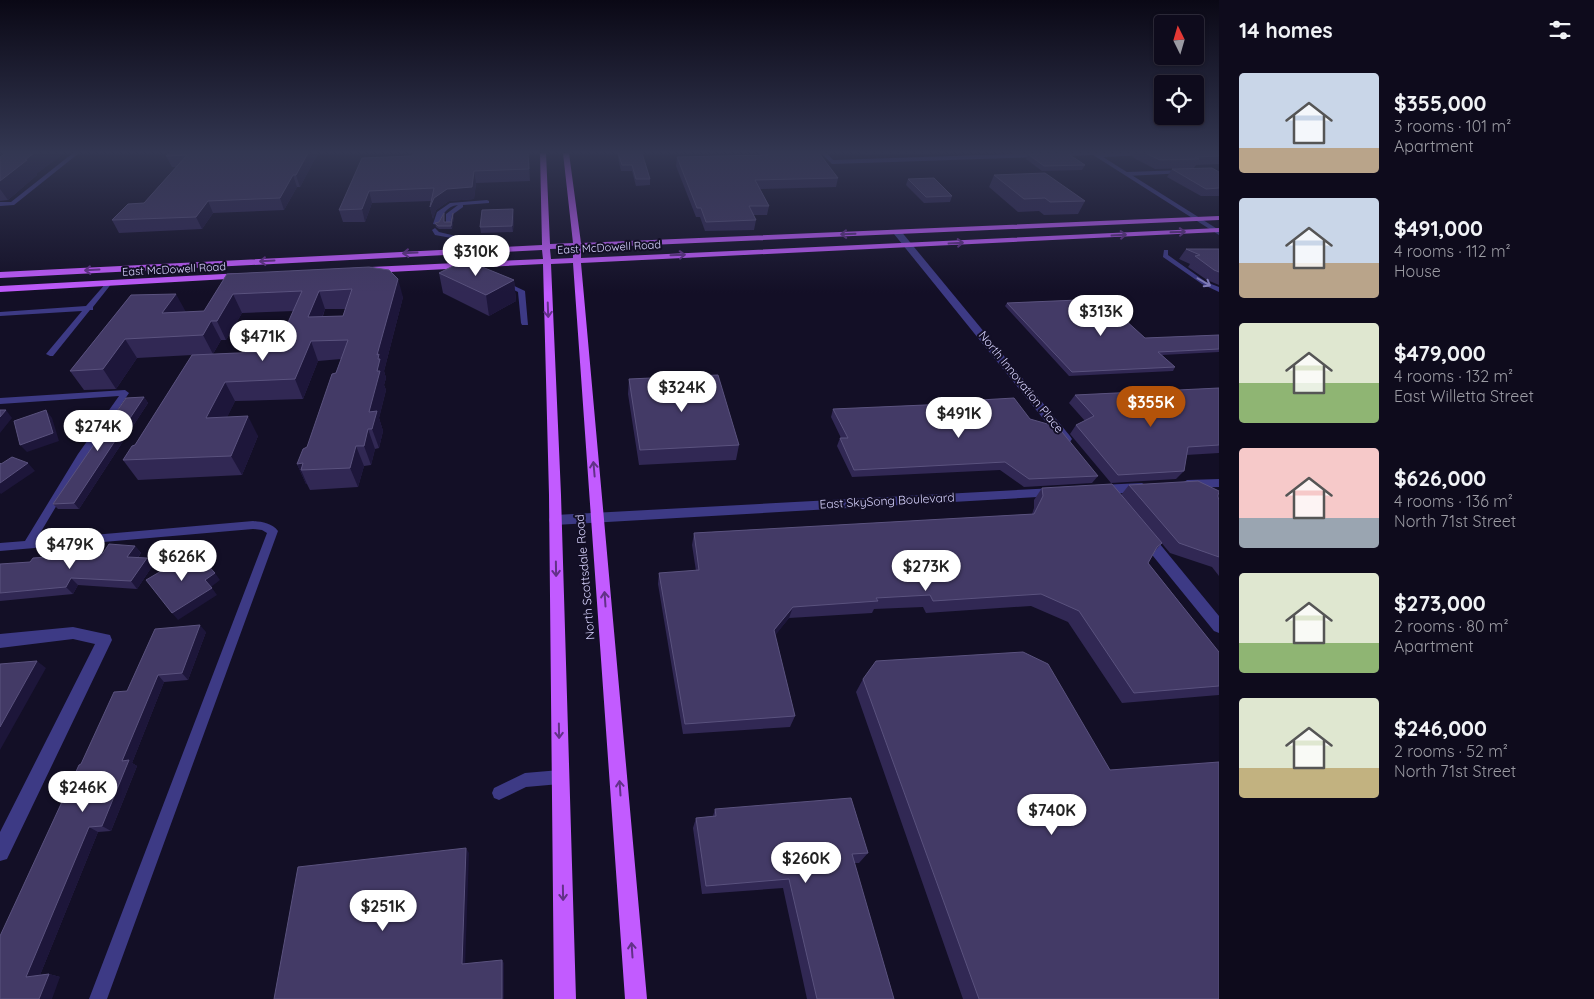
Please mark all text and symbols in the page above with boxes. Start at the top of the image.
north arrow [1154,15,1204,65]
map controls [1154,15,1204,125]
icon: filters [1546,16,1574,44]
text: 14 homes [1239,17,1333,43]
button: locate [1154,75,1204,125]
text: $355,000 [1394,90,1486,116]
icon: home [1279,93,1339,153]
text: 3 rooms · 101 m² [1394,116,1511,136]
text: Apartment [1394,136,1474,156]
text: $491,000 [1394,215,1483,241]
icon: home [1279,218,1339,278]
one-way arrow [1170,228,1186,237]
one-way arrow [841,229,857,238]
one-way arrow [1111,230,1127,239]
pin: $310K [441,234,511,277]
street label: East McDowell Road [557,237,661,257]
one-way arrow [948,238,964,247]
text: $310K [454,241,498,261]
text: 4 rooms · 112 m² [1394,241,1511,261]
one-way arrow [402,249,418,258]
one-way arrow [670,250,686,260]
one-way arrow [259,257,275,266]
street label: East McDowell Road [122,259,226,279]
text: House [1394,261,1441,281]
one-way arrow [85,266,101,275]
one-way arrow [1196,278,1210,288]
pin: $313K [1066,294,1136,337]
text: $313K [1079,301,1123,321]
one-way arrow [543,302,552,318]
pin: $471K [228,320,298,362]
text: $471K [241,326,285,346]
street label: North Innovation Place [976,328,1067,436]
text: $479,000 [1394,340,1486,366]
icon: home [1279,343,1339,403]
text: 4 rooms · 132 m² [1394,366,1513,386]
pin: $324K [647,370,717,413]
text: $324K [658,377,706,397]
pin: $355K [1116,386,1186,428]
text: East Willetta Street [1394,386,1534,406]
text: $355K [1127,392,1175,412]
pin: $491K [924,396,994,439]
text: $491K [937,403,981,423]
pin: $274K [63,410,133,452]
text: $274K [75,416,121,436]
one-way arrow [589,461,599,477]
text: $626,000 [1394,465,1486,491]
icon: home [1279,468,1339,528]
street label: East SkySong Boulevard [819,489,955,512]
text: 4 rooms · 136 m² [1394,491,1513,511]
text: North 71st Street [1394,511,1516,531]
street label: North Scottsdale Road [572,514,597,640]
pin: $479K [35,528,105,570]
text: $479K [47,534,93,554]
pin: $626K [147,540,217,582]
text: $626K [159,546,205,566]
pin: $273K [891,550,961,592]
text: $273K [903,556,949,576]
one-way arrow [551,560,561,576]
text: $273,000 [1394,590,1486,616]
one-way arrow [600,592,609,608]
icon: home [1279,593,1339,653]
text: 2 rooms · 80 m² [1394,616,1509,636]
text: Apartment [1394,636,1474,656]
text: $246,000 [1394,715,1487,741]
icon: home [1279,718,1339,778]
one-way arrow [554,722,564,739]
text: 2 rooms · 52 m² [1394,741,1508,761]
text: North 71st Street [1394,761,1516,781]
pin: $246K [48,770,118,813]
text: $246K [59,777,107,797]
one-way arrow [615,781,624,797]
pin: $740K [1017,794,1087,836]
text: $740K [1028,800,1076,820]
pin: $260K [771,842,841,884]
text: $260K [782,848,830,868]
one-way arrow [558,885,568,901]
pin: $251K [348,890,418,932]
text: $251K [361,896,405,916]
one-way arrow [628,943,637,959]

